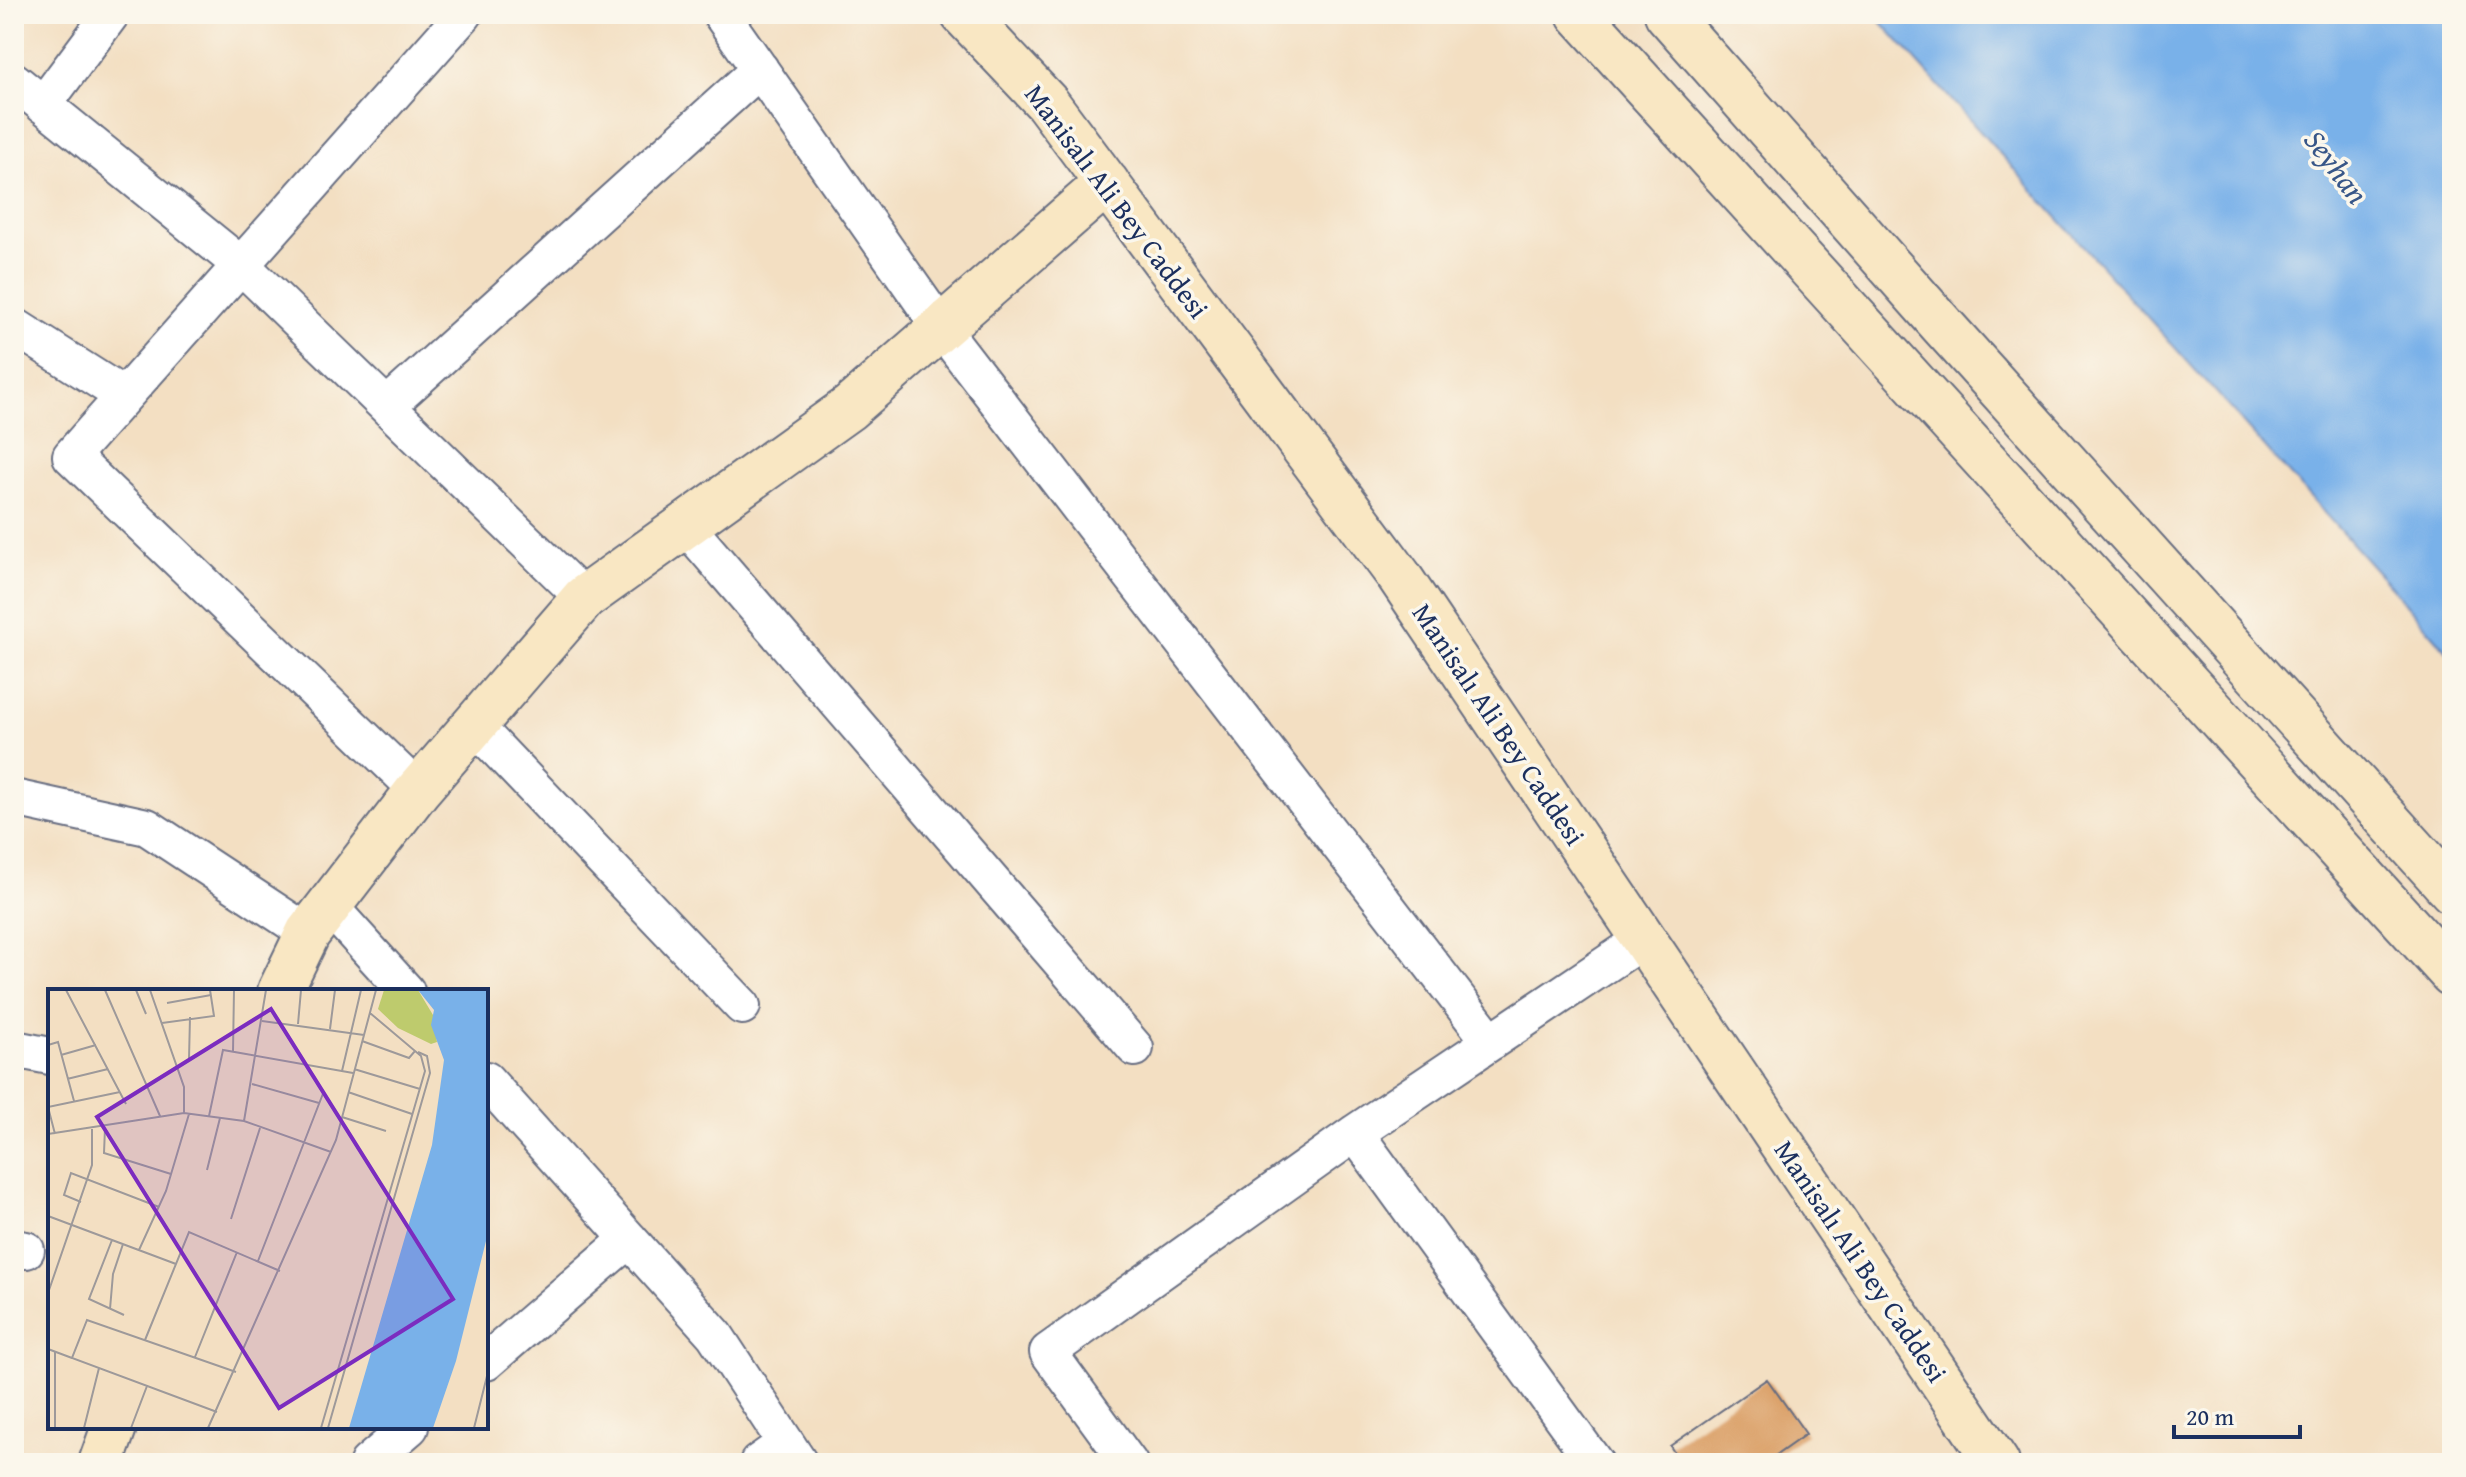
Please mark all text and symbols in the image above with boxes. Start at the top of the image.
street label: Manisalı Ali Bey Caddesi [1015,75,1219,327]
water label: Seyhan [2294,120,2380,213]
street label: Manisalı Ali Bey Caddesi [1403,594,1596,853]
inset map [48,989,488,1429]
street label: Manisalı Ali Bey Caddesi [1765,1131,1958,1390]
scale bar [2174,1389,2300,1439]
text: 20 m [2186,1399,2234,1434]

